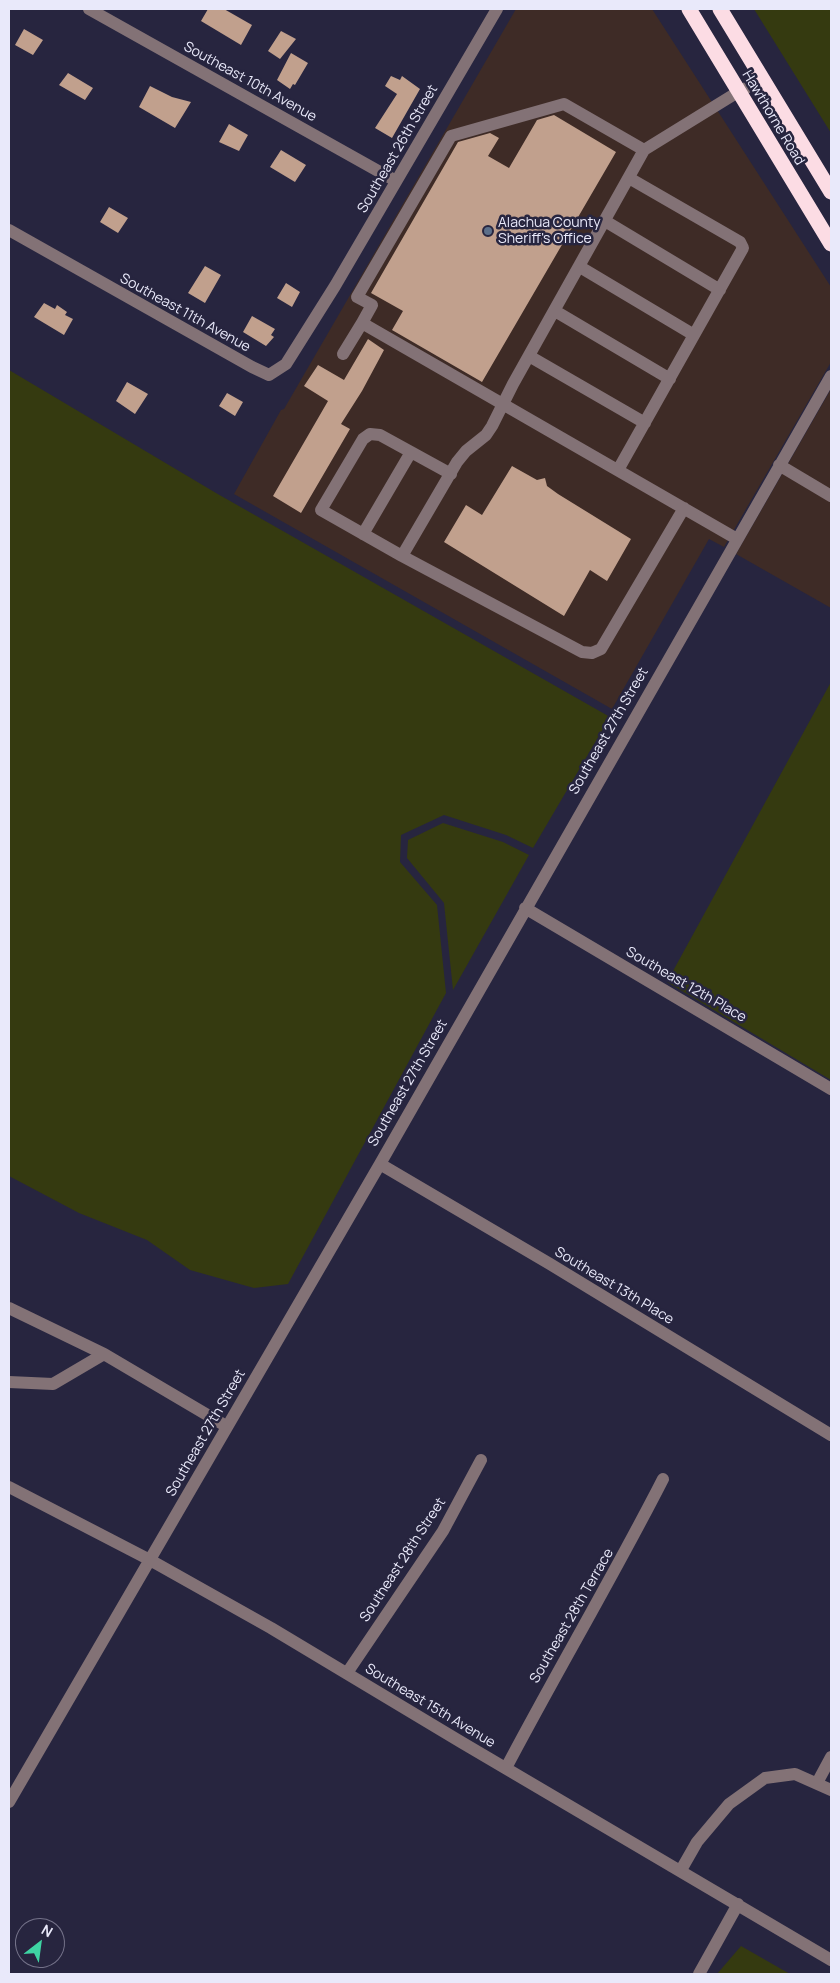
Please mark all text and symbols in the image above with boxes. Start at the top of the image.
street label: Southeast 10th Avenue [181,38,319,126]
street label: Hawthorne Road [738,68,808,168]
street label: Southeast 26th Street [354,82,442,216]
place label: Alachua County Sheriff's Office [498,215,601,248]
marker: Alachua County Sheriff's Office [482,225,494,237]
street label: Southeast 11th Avenue [117,270,253,356]
street label: Southeast 27th Street [566,665,652,797]
street label: Southeast 12th Place [623,944,749,1026]
street label: Southeast 27th Street [365,1017,451,1149]
street label: Southeast 13th Place [551,1244,677,1328]
street label: Southeast 27th Street [163,1367,249,1499]
street label: Southeast 28th Street [357,1495,449,1625]
street label: Southeast 28th Terrace [527,1546,617,1686]
street label: Southeast 15th Avenue [362,1660,498,1752]
north arrow [15,1918,65,1968]
text: N [38,1920,56,1941]

